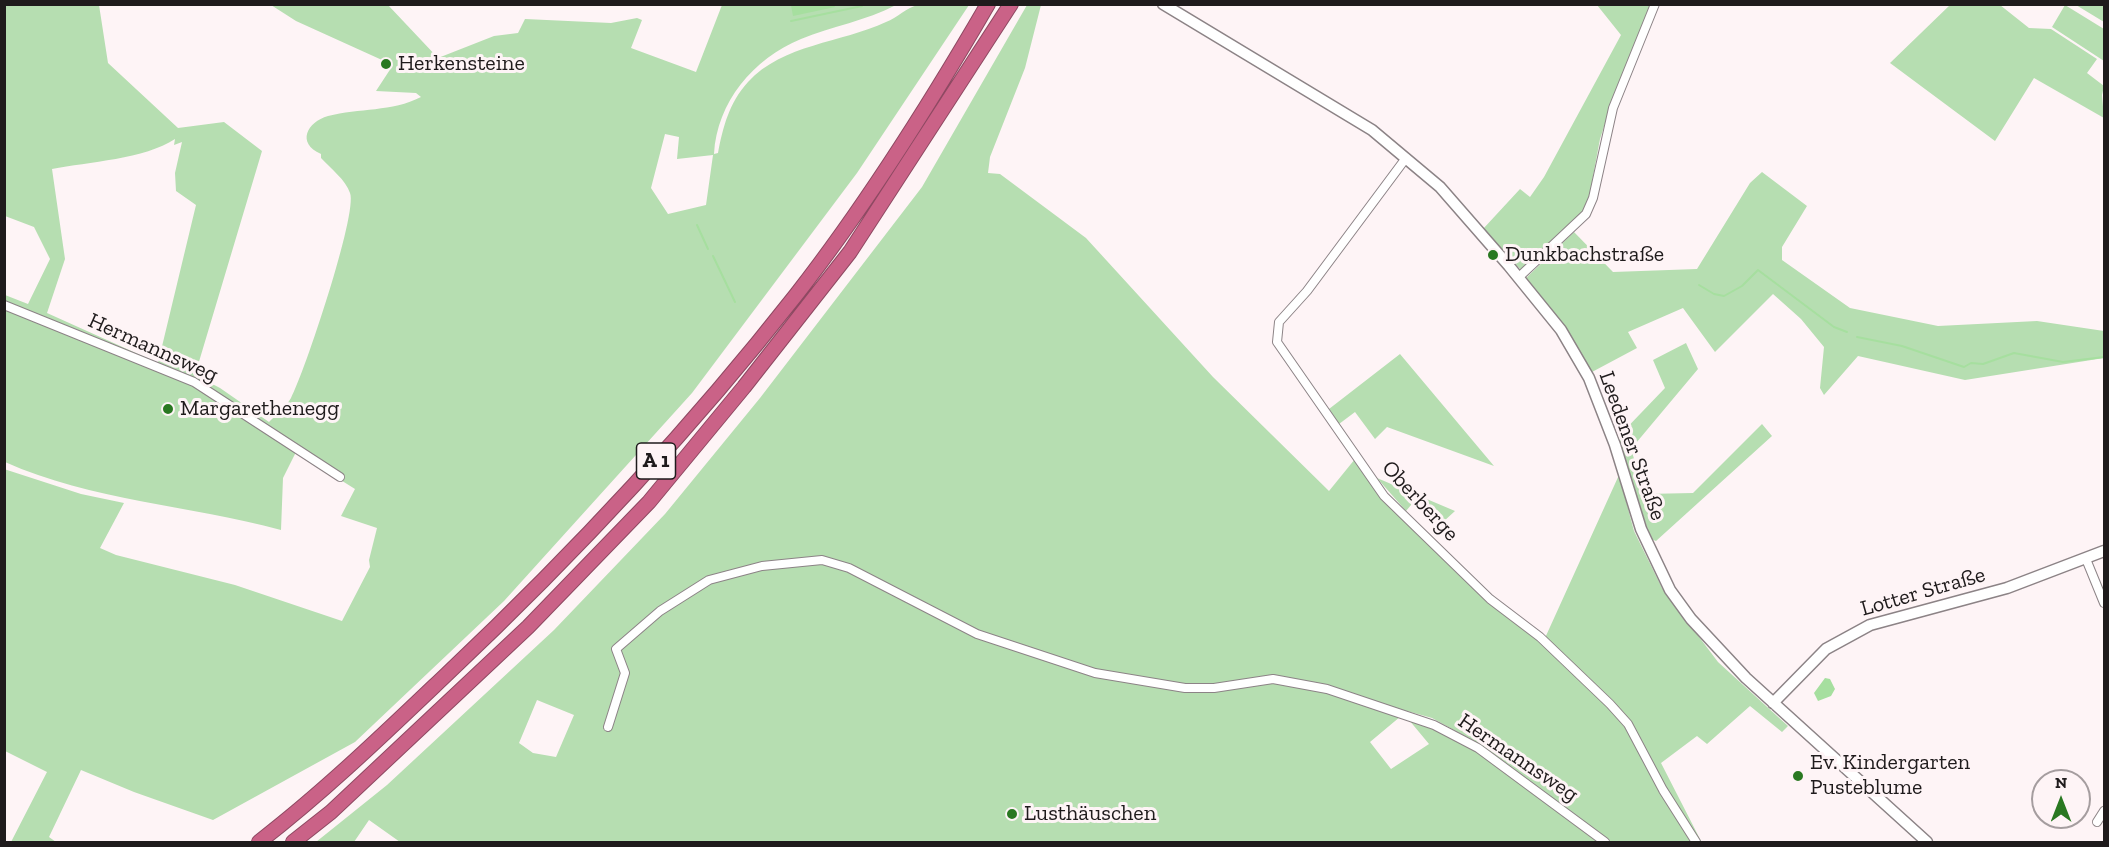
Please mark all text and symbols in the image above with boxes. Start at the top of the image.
place label: Herkensteine [398,51,525,77]
marker: Herkensteine [379,57,393,71]
place label: Dunkbachstraße [1505,242,1664,268]
marker: Dunkbachstraße [1486,248,1500,262]
street label: Hermannsweg [84,308,222,388]
street label: Leedener Straße [1593,368,1671,524]
place label: Margarethenegg [180,396,339,422]
marker: Margarethenegg [161,402,175,416]
road number: A 1 [636,443,676,479]
street label: Oberberge [1376,455,1464,547]
street label: Lotter Straße [1858,562,1988,622]
street label: Hermannsweg [1453,708,1583,808]
place label: Ev. Kindergarten Pusteblume [1810,750,1970,802]
marker: Ev. Kindergarten Pusteblume [1791,769,1805,783]
north arrow [2031,769,2091,829]
text: N [2055,773,2067,792]
place label: Lusthäuschen [1024,801,1156,827]
marker: Lusthäuschen [1005,807,1019,821]

